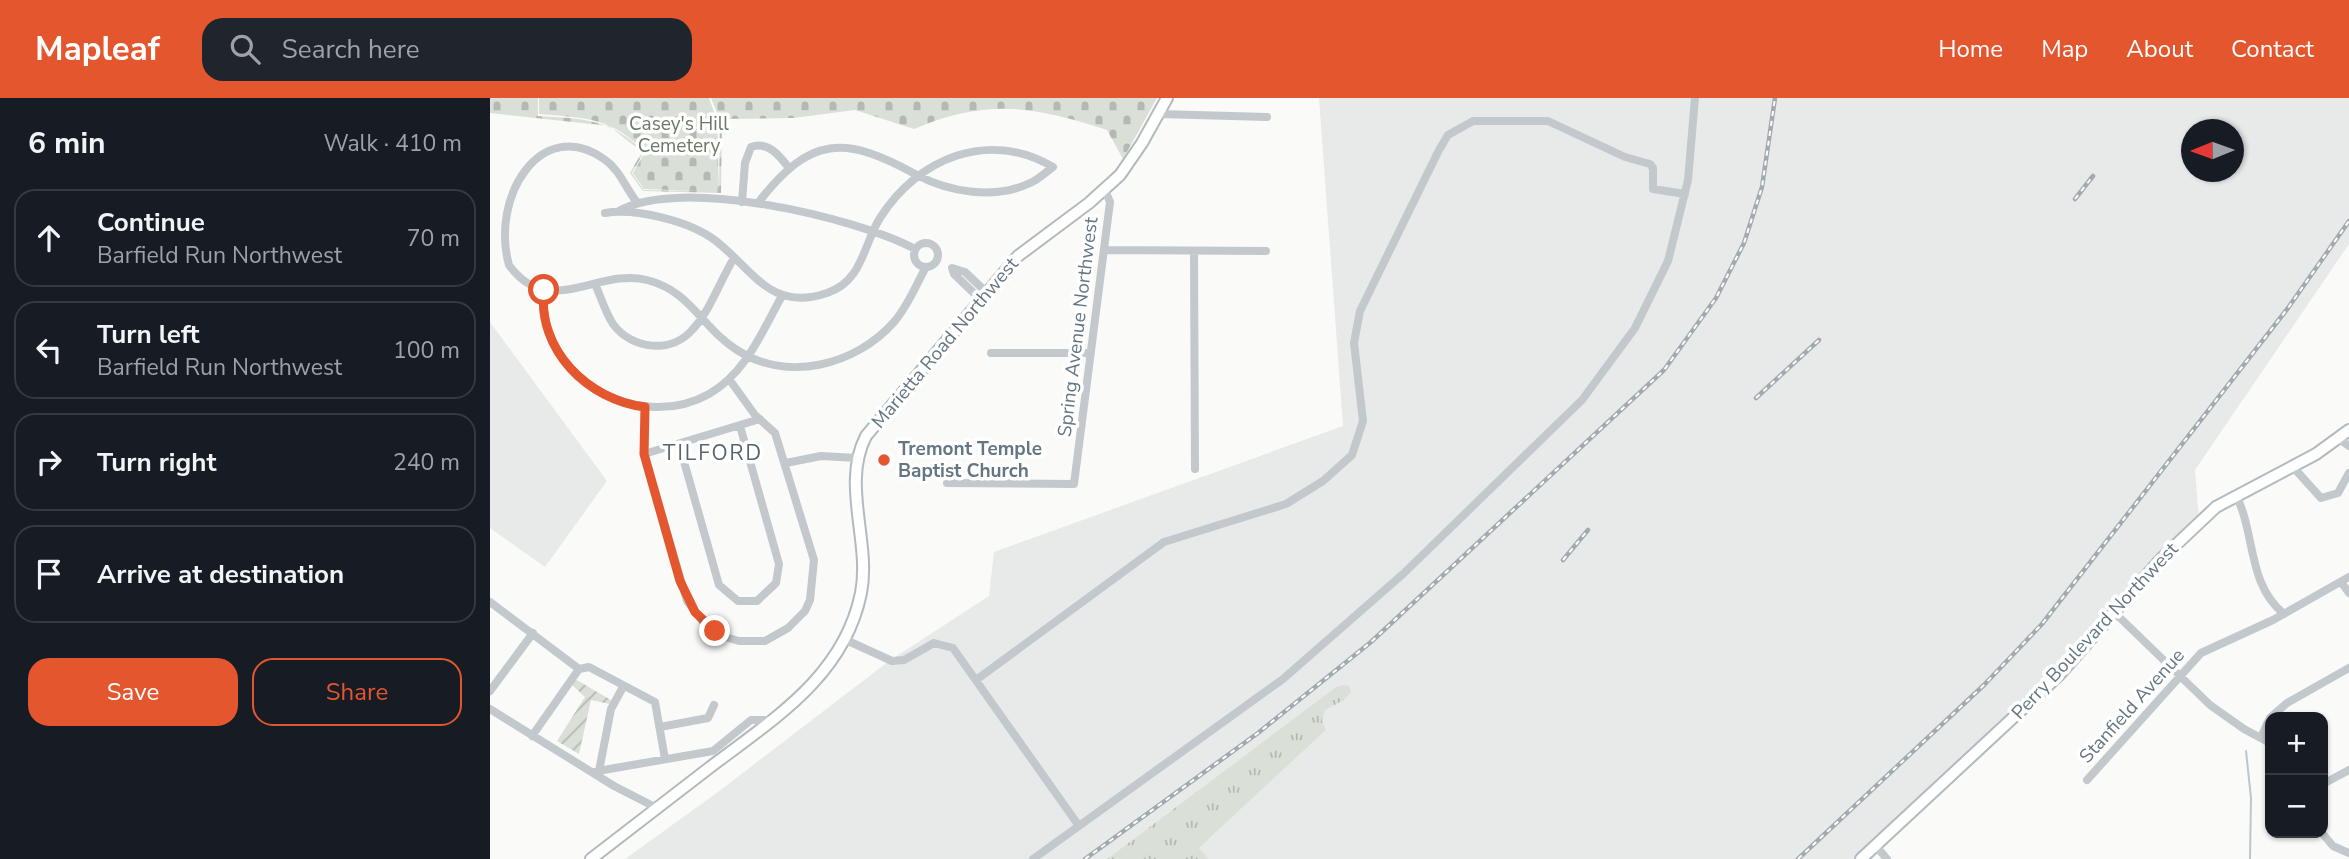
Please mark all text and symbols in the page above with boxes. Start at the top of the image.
search box [202,18,692,81]
text: Mapleaf [35,27,160,72]
icon: search [226,30,264,68]
text: Search here [282,32,420,67]
text: Home [1938,33,2003,65]
text: Map [2041,33,2088,65]
text: About [2126,33,2193,65]
text: Contact [2231,33,2314,65]
park label: Casey's Hill Cemetery [629,111,729,159]
north arrow [2181,119,2244,182]
text: 6 min [28,123,106,164]
text: Walk · 410 m [323,128,462,159]
text: Continue [97,205,205,240]
street label: Spring Avenue Northwest [1052,215,1104,438]
icon: ahead [30,219,68,257]
text: 70 m [407,223,460,254]
text: Barfield Run Northwest [97,240,342,271]
street label: Marietta Road Northwest [866,252,1024,434]
route start [528,274,559,305]
text: Turn left [97,317,200,352]
icon: left [30,331,68,369]
text: 100 m [393,335,460,366]
text: Barfield Run Northwest [97,352,342,383]
place label: Tremont Temple Baptist Church [898,436,1042,484]
district label: TILFORD [663,439,763,467]
icon: right [30,443,68,481]
text: Turn right [97,445,216,480]
text: 240 m [393,447,460,478]
marker: Tremont Temple Baptist Church [876,452,892,468]
street label: Perry Boulevard Northwest [2006,537,2184,725]
icon: arrive [30,555,68,593]
text: Arrive at destination [97,557,344,592]
route end [699,615,730,646]
street label: Stanfield Avenue [2073,643,2191,769]
button: Save [28,658,238,726]
button: Share [252,658,462,726]
map controls [2265,712,2328,838]
button: + [2265,712,2328,775]
button: − [2265,775,2328,838]

